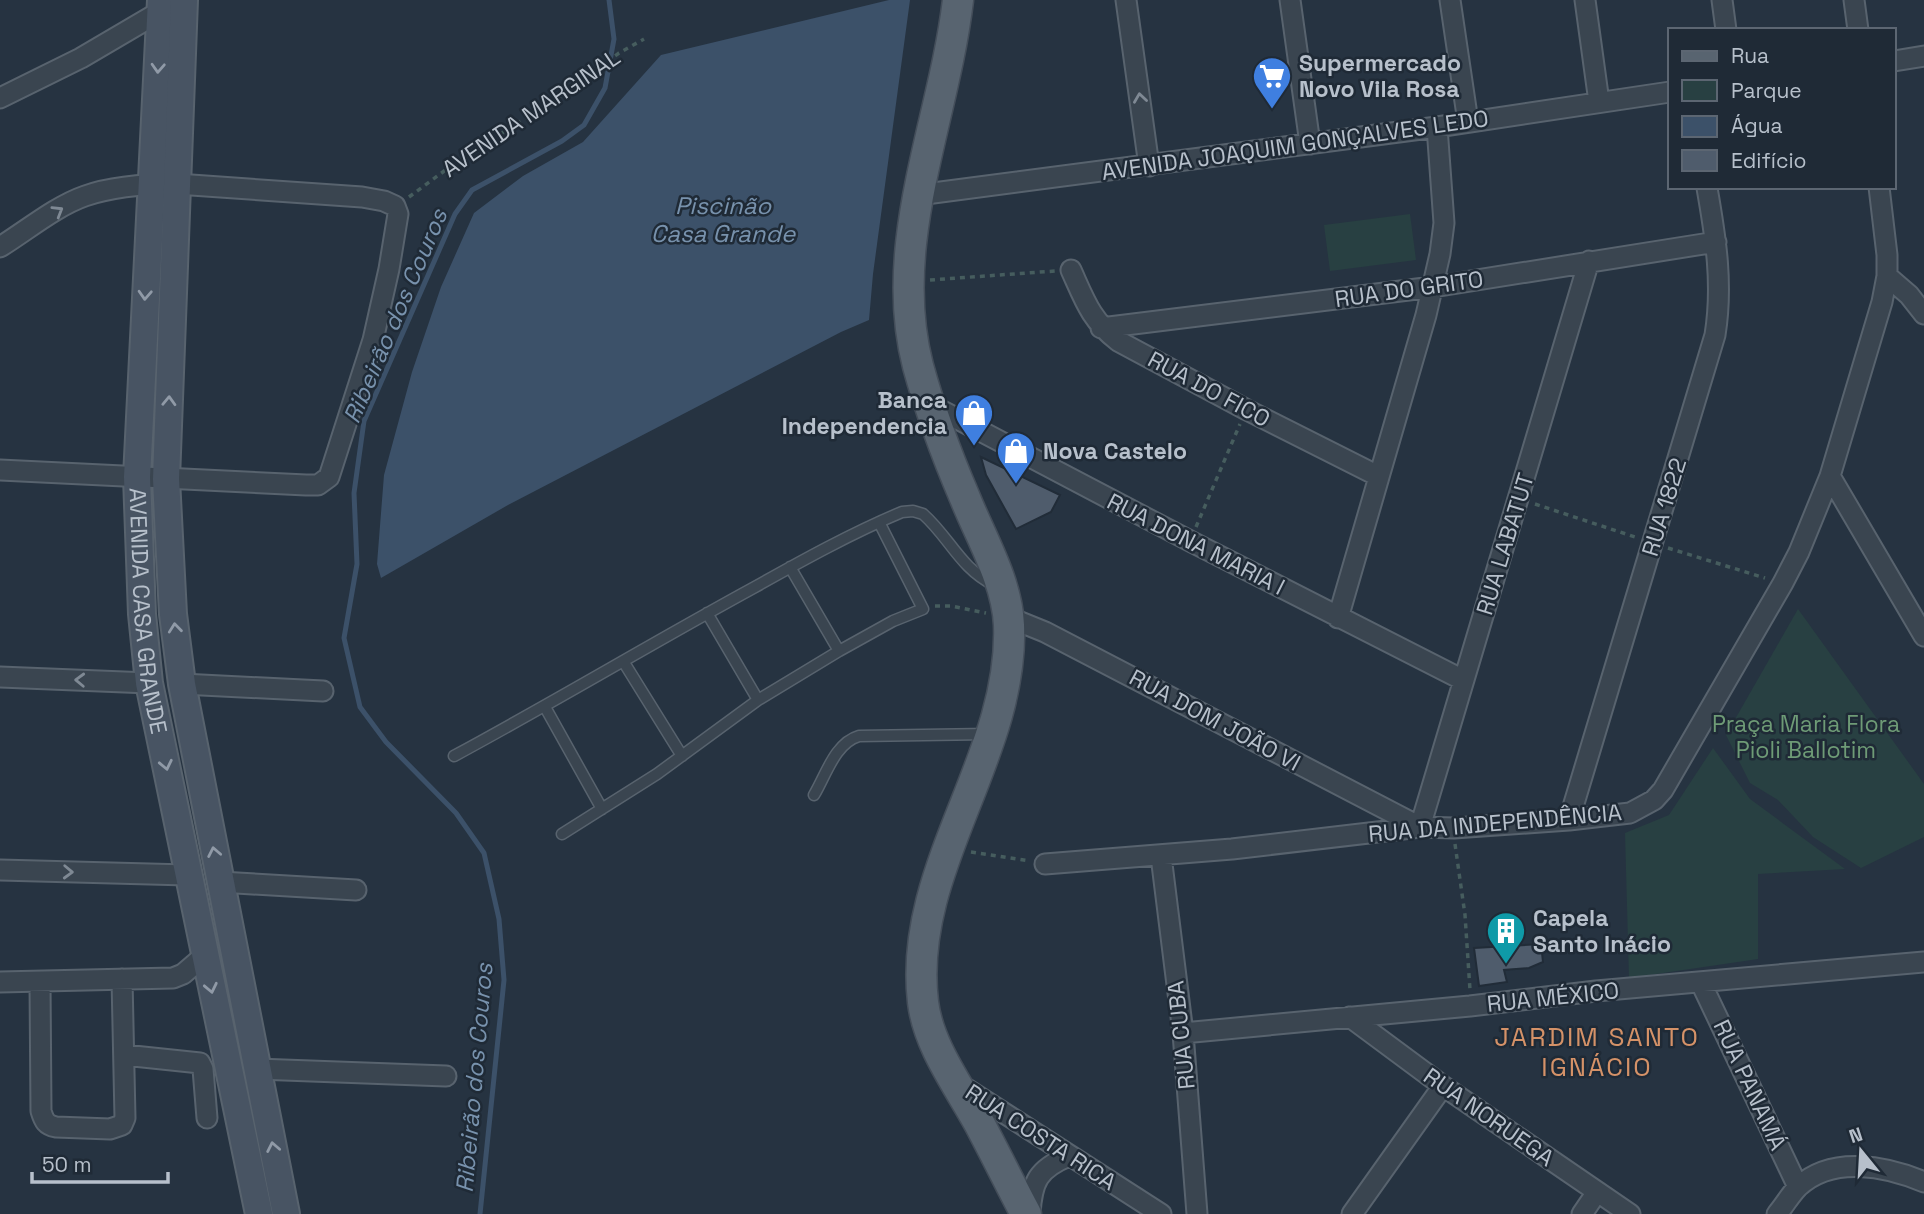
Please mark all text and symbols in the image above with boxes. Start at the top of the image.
legend [1668,28,1896,189]
street label: AVENIDA MARGINAL [436,42,626,184]
text: Rua [1731,42,1769,69]
place label: Supermercado Novo Vila Rosa [1299,48,1461,104]
supermarket icon: Supermercado Novo Vila Rosa [1251,55,1293,110]
one-way arrow [151,63,166,74]
text: Parque [1731,77,1802,104]
one-way arrow [1132,92,1147,104]
street label: AVENIDA JOAQUIM GONÇALVES LEDO [1100,103,1490,187]
text: Água [1731,112,1783,139]
text: Edifício [1731,147,1807,174]
water label: Piscinão Casa Grande [651,190,796,249]
water label: Ribeirão dos Couros [336,203,455,428]
one-way arrow [50,206,63,219]
street label: RUA DO GRITO [1333,264,1485,314]
one-way arrow [138,290,153,301]
street label: RUA DO FICO [1143,344,1275,434]
place label: Banca Independencia [782,385,947,441]
shop icon: Banca Independencia [953,392,995,447]
one-way arrow [161,395,176,406]
shop icon: Nova Castelo [995,430,1037,485]
place label: Nova Castelo [1043,436,1187,466]
street label: RUA 1822 [1635,454,1693,560]
street label: RUA LABATUT [1469,469,1541,619]
street label: RUA DONA MARIA I [1102,486,1290,602]
street label: AVENIDA CASA GRANDE [122,487,174,737]
one-way arrow [167,622,182,634]
street label: RUA DOM JOÃO VI [1124,662,1306,778]
one-way arrow [75,673,86,688]
park label: Praça Maria Flora Pioli Ballotim [1712,709,1900,765]
one-way arrow [157,759,172,771]
street label: RUA DA INDEPENDÊNCIA [1367,797,1623,849]
one-way arrow [207,846,222,858]
one-way arrow [63,864,74,879]
place label: Capela Santo Inácio [1533,903,1671,959]
building icon: Capela Santo Inácio [1485,910,1527,965]
water label: Ribeirão dos Couros [449,961,500,1194]
street label: RUA MÉXICO [1485,975,1621,1019]
street label: RUA CUBA [1160,979,1202,1091]
one-way arrow [202,982,217,994]
street label: RUA PANAMÁ [1707,1015,1793,1155]
district label: JARDIM SANTO IGNÁCIO [1494,1020,1700,1084]
street label: RUA NORUEGA [1418,1061,1560,1173]
street label: RUA COSTA RICA [960,1077,1122,1197]
north arrow [1826,1116,1896,1186]
text: N [1846,1121,1866,1149]
scale bar [32,1140,168,1184]
one-way arrow [266,1141,281,1153]
text: 50 m [42,1151,92,1178]

